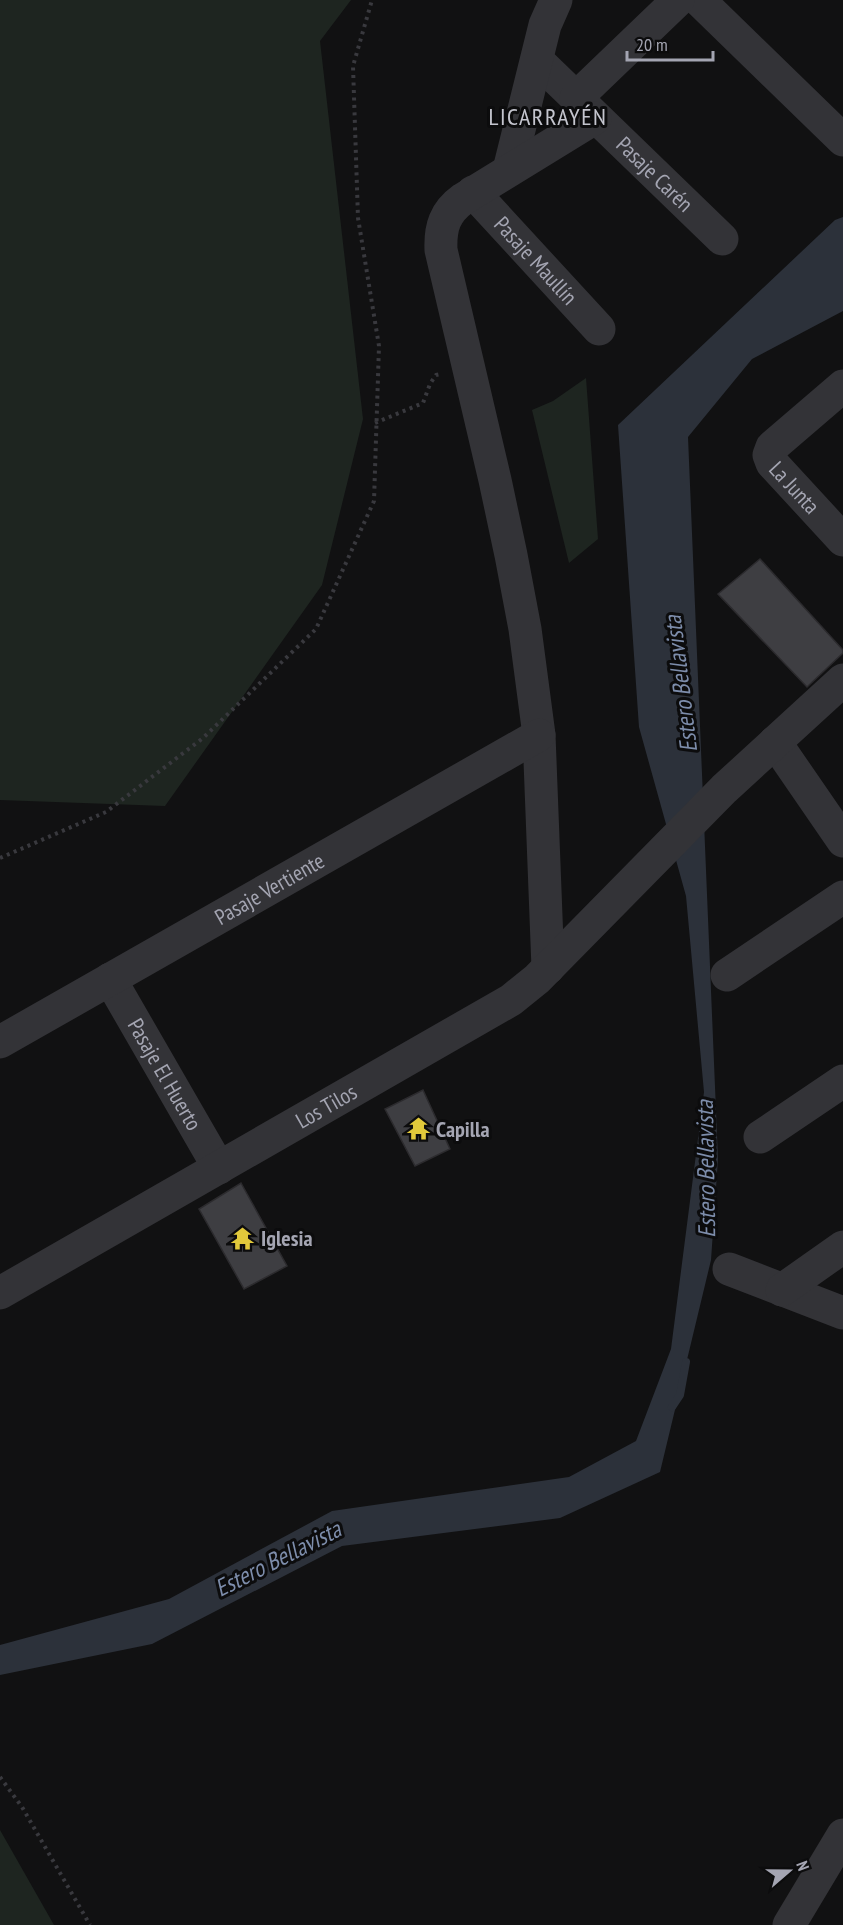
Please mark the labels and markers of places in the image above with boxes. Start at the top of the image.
place label: Capilla [436,1115,490,1143]
temple icon: Capilla [405,1116,431,1142]
place label: Iglesia [261,1224,312,1252]
temple icon: Iglesia [230,1225,256,1251]

